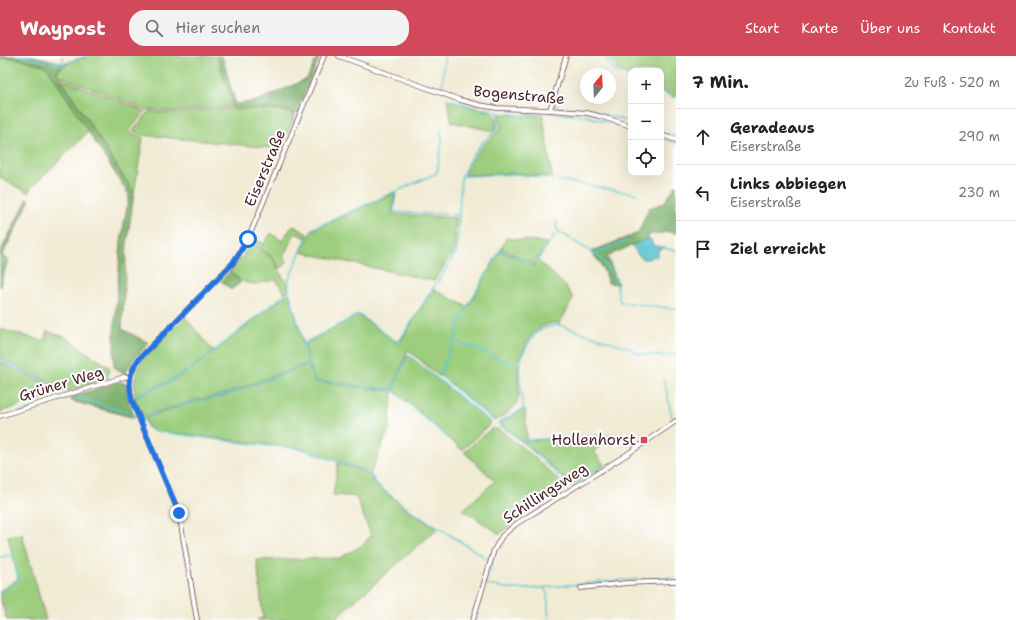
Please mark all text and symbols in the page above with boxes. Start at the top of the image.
search box [129,10,409,46]
text: Waypost [20,16,105,41]
icon: search [143,17,165,39]
text: Hier suchen [175,18,260,38]
text: Start [745,19,779,37]
text: Karte [801,19,838,37]
text: Über uns [860,19,920,37]
text: Kontakt [942,19,996,37]
north arrow [580,68,616,104]
map controls [628,68,664,176]
button: + [628,68,664,104]
text: 7 Min. [692,71,749,93]
text: Zu Fuß · 520 m [904,74,1000,91]
street label: Bogenstraße [472,81,566,109]
button: − [628,104,664,140]
text: Geradeaus [730,118,815,138]
street label: Eiserstraße [240,126,290,210]
icon: ahead [692,126,714,148]
text: 290 m [958,128,1000,145]
text: Eiserstraße [730,138,801,155]
button: locate [628,140,664,176]
text: Links abbiegen [730,174,846,194]
icon: left [692,182,714,204]
text: 230 m [958,184,1000,201]
text: Eiserstraße [730,194,801,211]
route start [239,230,257,248]
icon: arrive [692,238,714,260]
text: Ziel erreicht [730,239,826,259]
street label: Grüner Weg [16,362,106,406]
place label: Hollenhorst [552,430,636,450]
marker: Hollenhorst [639,435,649,445]
street label: Schillingsweg [499,458,591,528]
route end [170,504,188,522]

